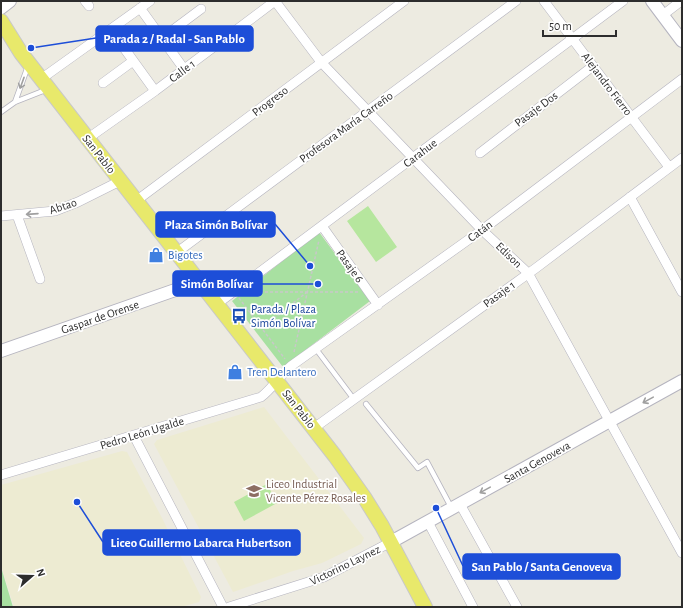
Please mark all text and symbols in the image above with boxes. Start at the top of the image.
scale bar [543,12,616,38]
text: 50 m [549,20,572,32]
callout: Parada 2 / Radal - San Pablo [96,26,253,51]
text: Parada 2 / Radal - San Pablo [103,33,245,46]
street label: Alejandro Fierro [579,50,635,118]
street label: Calle 1 [167,57,197,85]
one-way arrow [18,77,26,89]
street label: Progreso [250,84,290,118]
street label: Profesora María Carreño [297,89,395,165]
street label: Pasaje Dos [512,89,560,130]
street label: San Pablo [80,132,118,176]
street label: Carahue [401,137,439,169]
street label: Abtao [48,196,78,216]
one-way arrow [26,210,39,217]
callout: Plaza Simón Bolívar [156,212,275,237]
street label: Catán [465,218,495,244]
text: Plaza Simón Bolívar [164,219,268,232]
street label: Edison [494,240,524,270]
shop icon: Bigotes [147,246,165,264]
street label: Pasaje 6 [333,247,366,286]
place label: Bigotes [168,249,203,261]
callout: Simón Bolívar [173,271,262,296]
text: Simón Bolívar [181,278,254,291]
street label: Pasaje 1 [481,278,518,310]
street label: Gaspar de Orense [60,298,140,336]
place label: Parada / Plaza Simón Bolívar [251,303,316,329]
bus stop icon: Parada / Plaza Simón Bolívar [230,307,248,325]
shop icon: Tren Delantero [226,363,244,381]
place label: Tren Delantero [247,366,317,378]
street label: San Pablo [280,387,318,431]
one-way arrow [642,397,654,404]
street label: Pedro León Ugalde [99,415,185,451]
street label: Santa Genoveva [502,439,573,485]
place label: Liceo Industrial Vicente Pérez Rosales [266,478,366,504]
school or university icon: Liceo Industrial Vicente Pérez Rosales [245,482,263,500]
one-way arrow [479,487,491,495]
callout: Liceo Guillermo Labarca Hubertson [103,530,300,555]
text: Liceo Guillermo Labarca Hubertson [111,537,292,550]
street label: Victorino Laynez [308,543,383,588]
callout: San Pablo / Santa Genoveva [463,554,620,579]
north arrow [12,556,52,596]
text: San Pablo / Santa Genoveva [471,561,613,574]
text: N [34,567,47,578]

